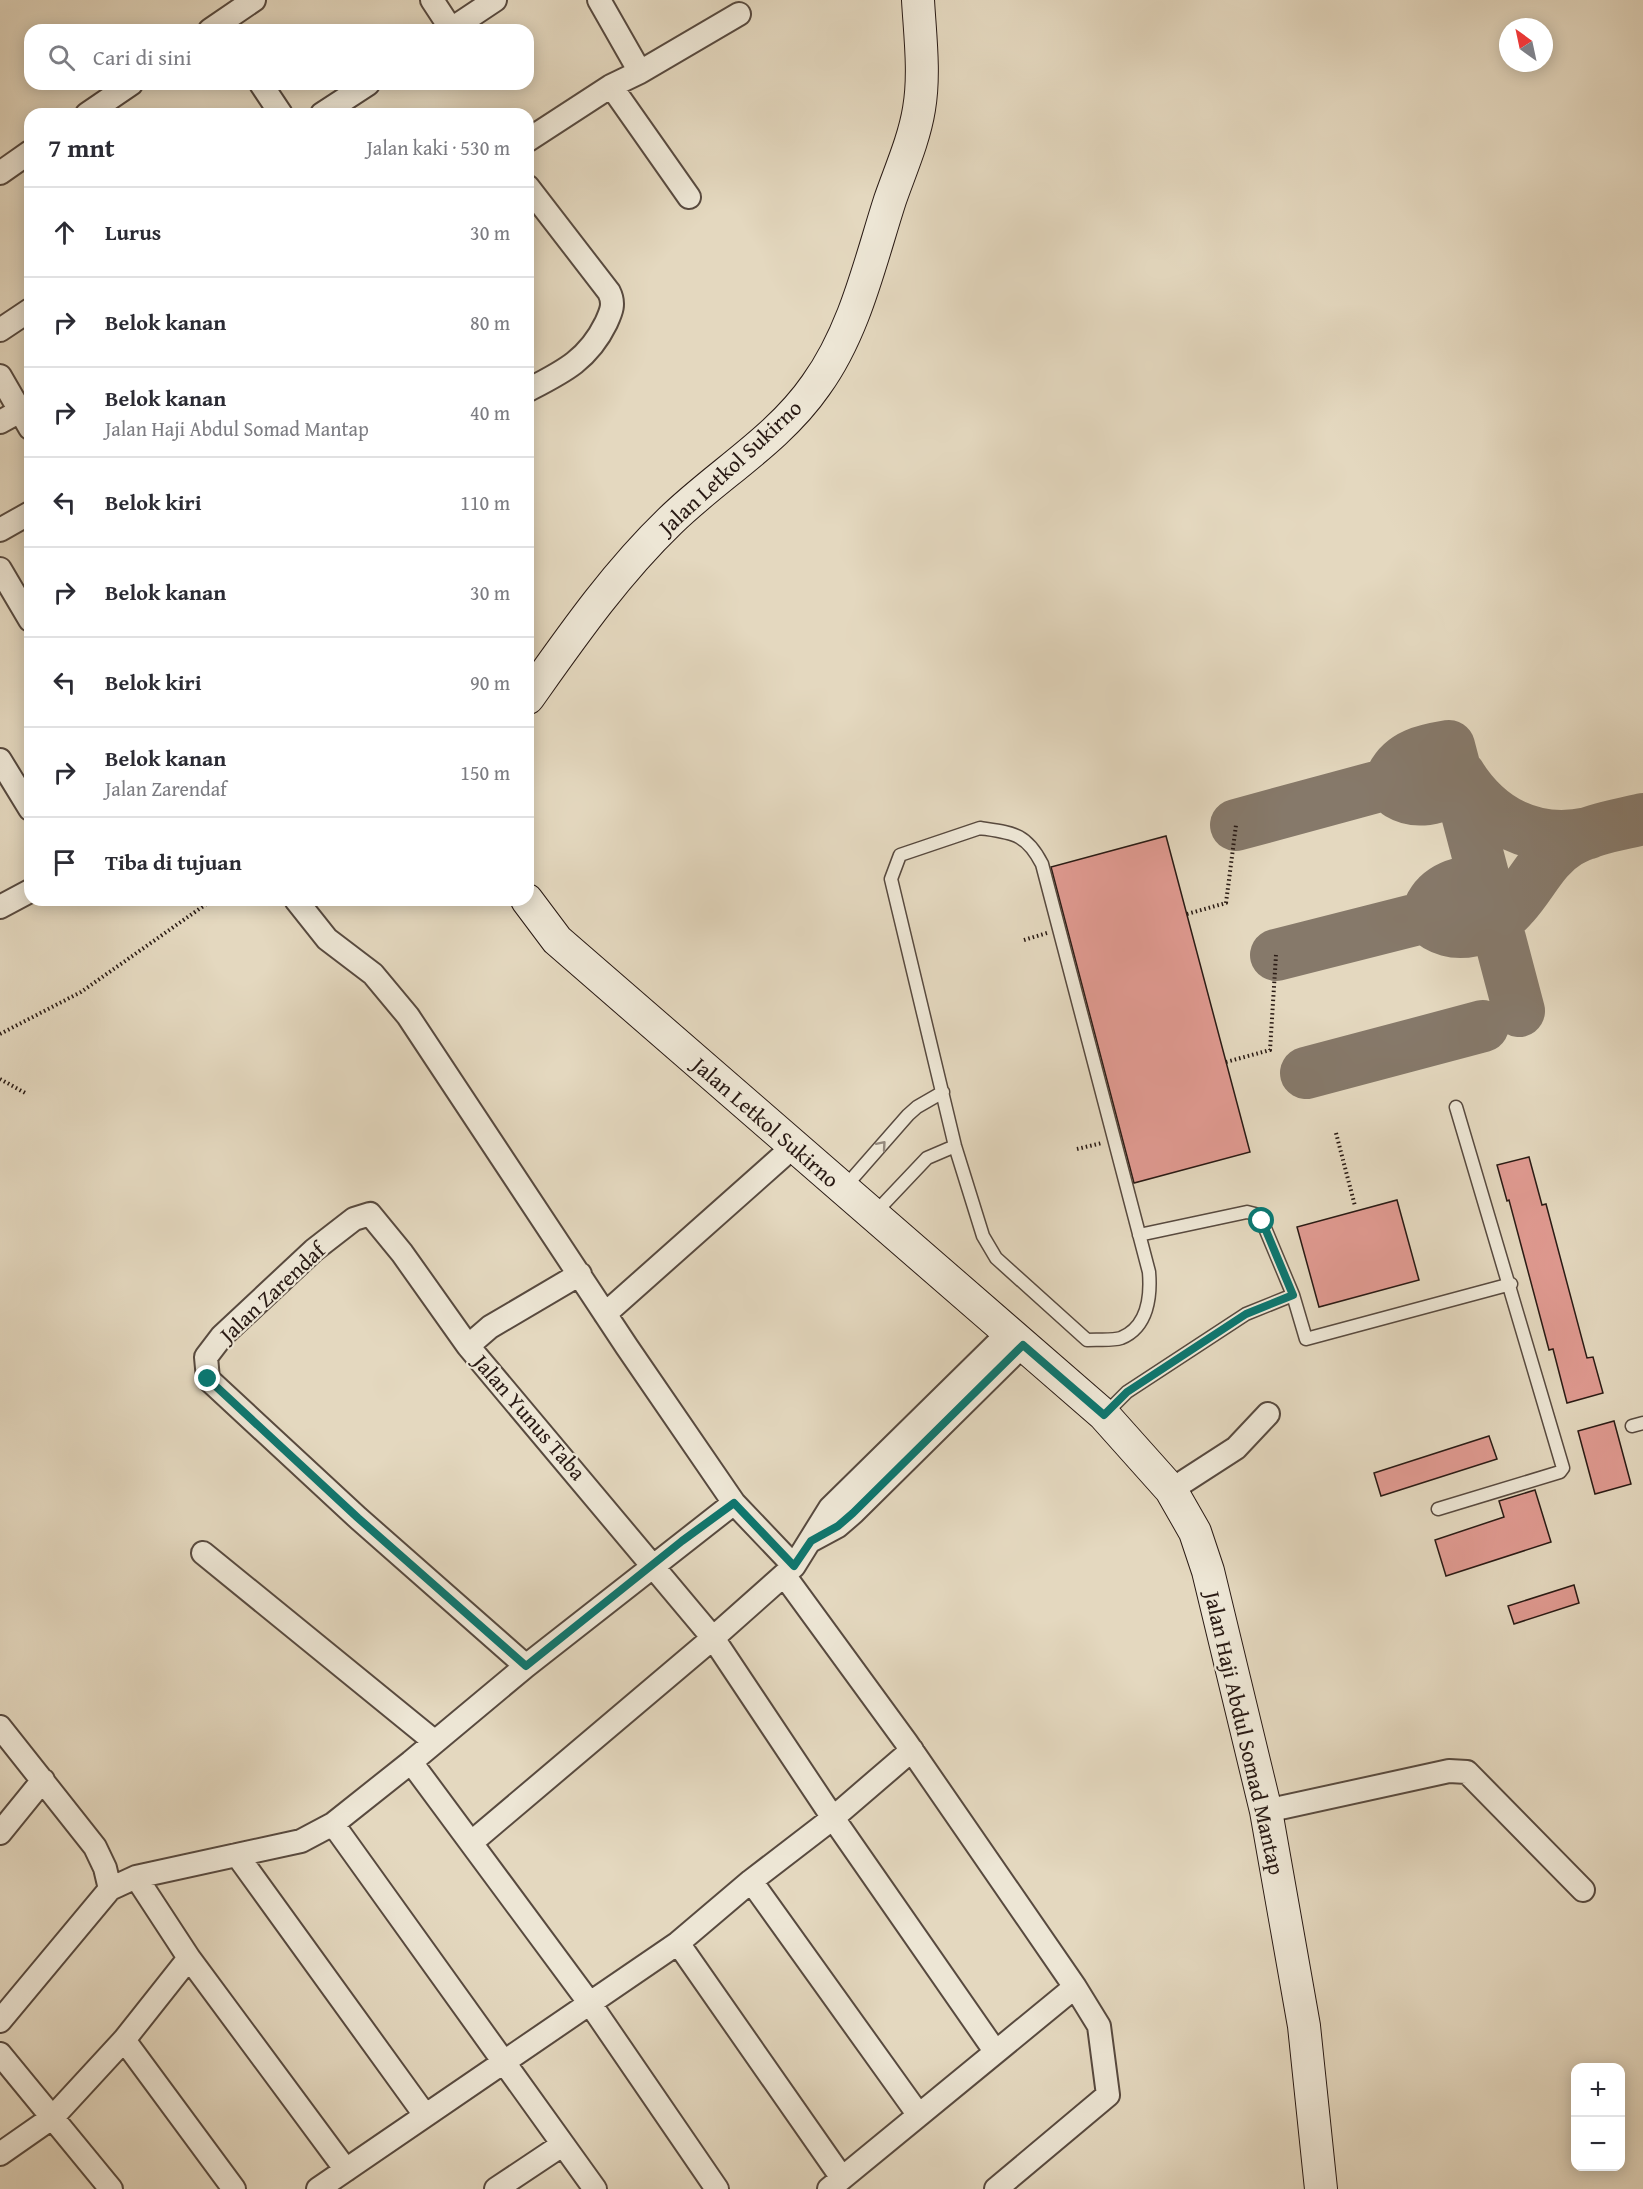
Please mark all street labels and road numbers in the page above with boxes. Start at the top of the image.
street label: Jalan Letkol Sukirno [649,392,809,544]
street label: Jalan Letkol Sukirno [683,1047,847,1195]
street label: Jalan Zarendaf [210,1233,334,1351]
street label: Jalan Yunus Taba [464,1345,594,1487]
street label: Jalan Haji Abdul Somad Mantap [1196,1585,1293,1878]

